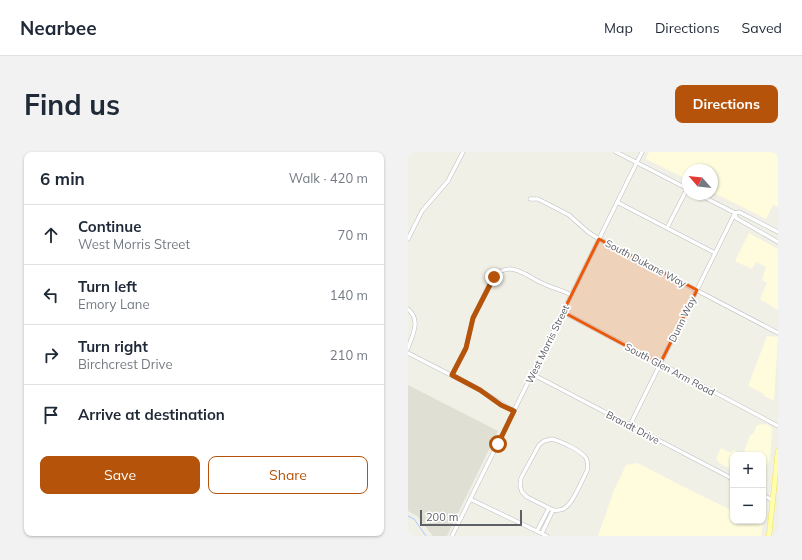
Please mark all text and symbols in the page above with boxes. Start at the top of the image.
text: Nearbee [20,16,97,40]
text: Map [604,19,633,37]
text: Directions [655,19,720,37]
text: Saved [742,19,782,37]
button: Directions [675,85,778,123]
text: Find us [24,87,120,122]
north arrow [682,164,718,200]
text: 6 min [40,168,85,189]
text: Walk · 420 m [289,170,368,186]
text: Continue [78,217,141,236]
icon: ahead [40,224,62,246]
text: 70 m [338,227,368,243]
text: West Morris Street [78,236,190,252]
street label: South Dukane Way [603,237,689,291]
route end [485,268,503,286]
text: Turn left [78,277,137,296]
icon: left [40,284,62,306]
text: 140 m [330,287,368,303]
street label: Dunn Way [666,294,699,344]
text: Emory Lane [78,296,149,312]
street label: West Morris Street [523,302,572,386]
text: Turn right [78,337,148,356]
street label: South Glen Arm Road [622,340,717,399]
icon: right [40,344,62,366]
text: 210 m [330,347,368,363]
text: Birchcrest Drive [78,356,173,372]
icon: arrive [40,404,62,426]
text: Arrive at destination [78,405,225,424]
street label: Brandt Drive [604,408,662,447]
route start [489,435,507,453]
map controls [730,452,766,524]
button: + [730,452,766,488]
button: Save [40,456,200,494]
button: Share [208,456,368,494]
button: − [730,488,766,524]
scale bar [420,508,522,527]
text: 200 m [426,510,458,524]

